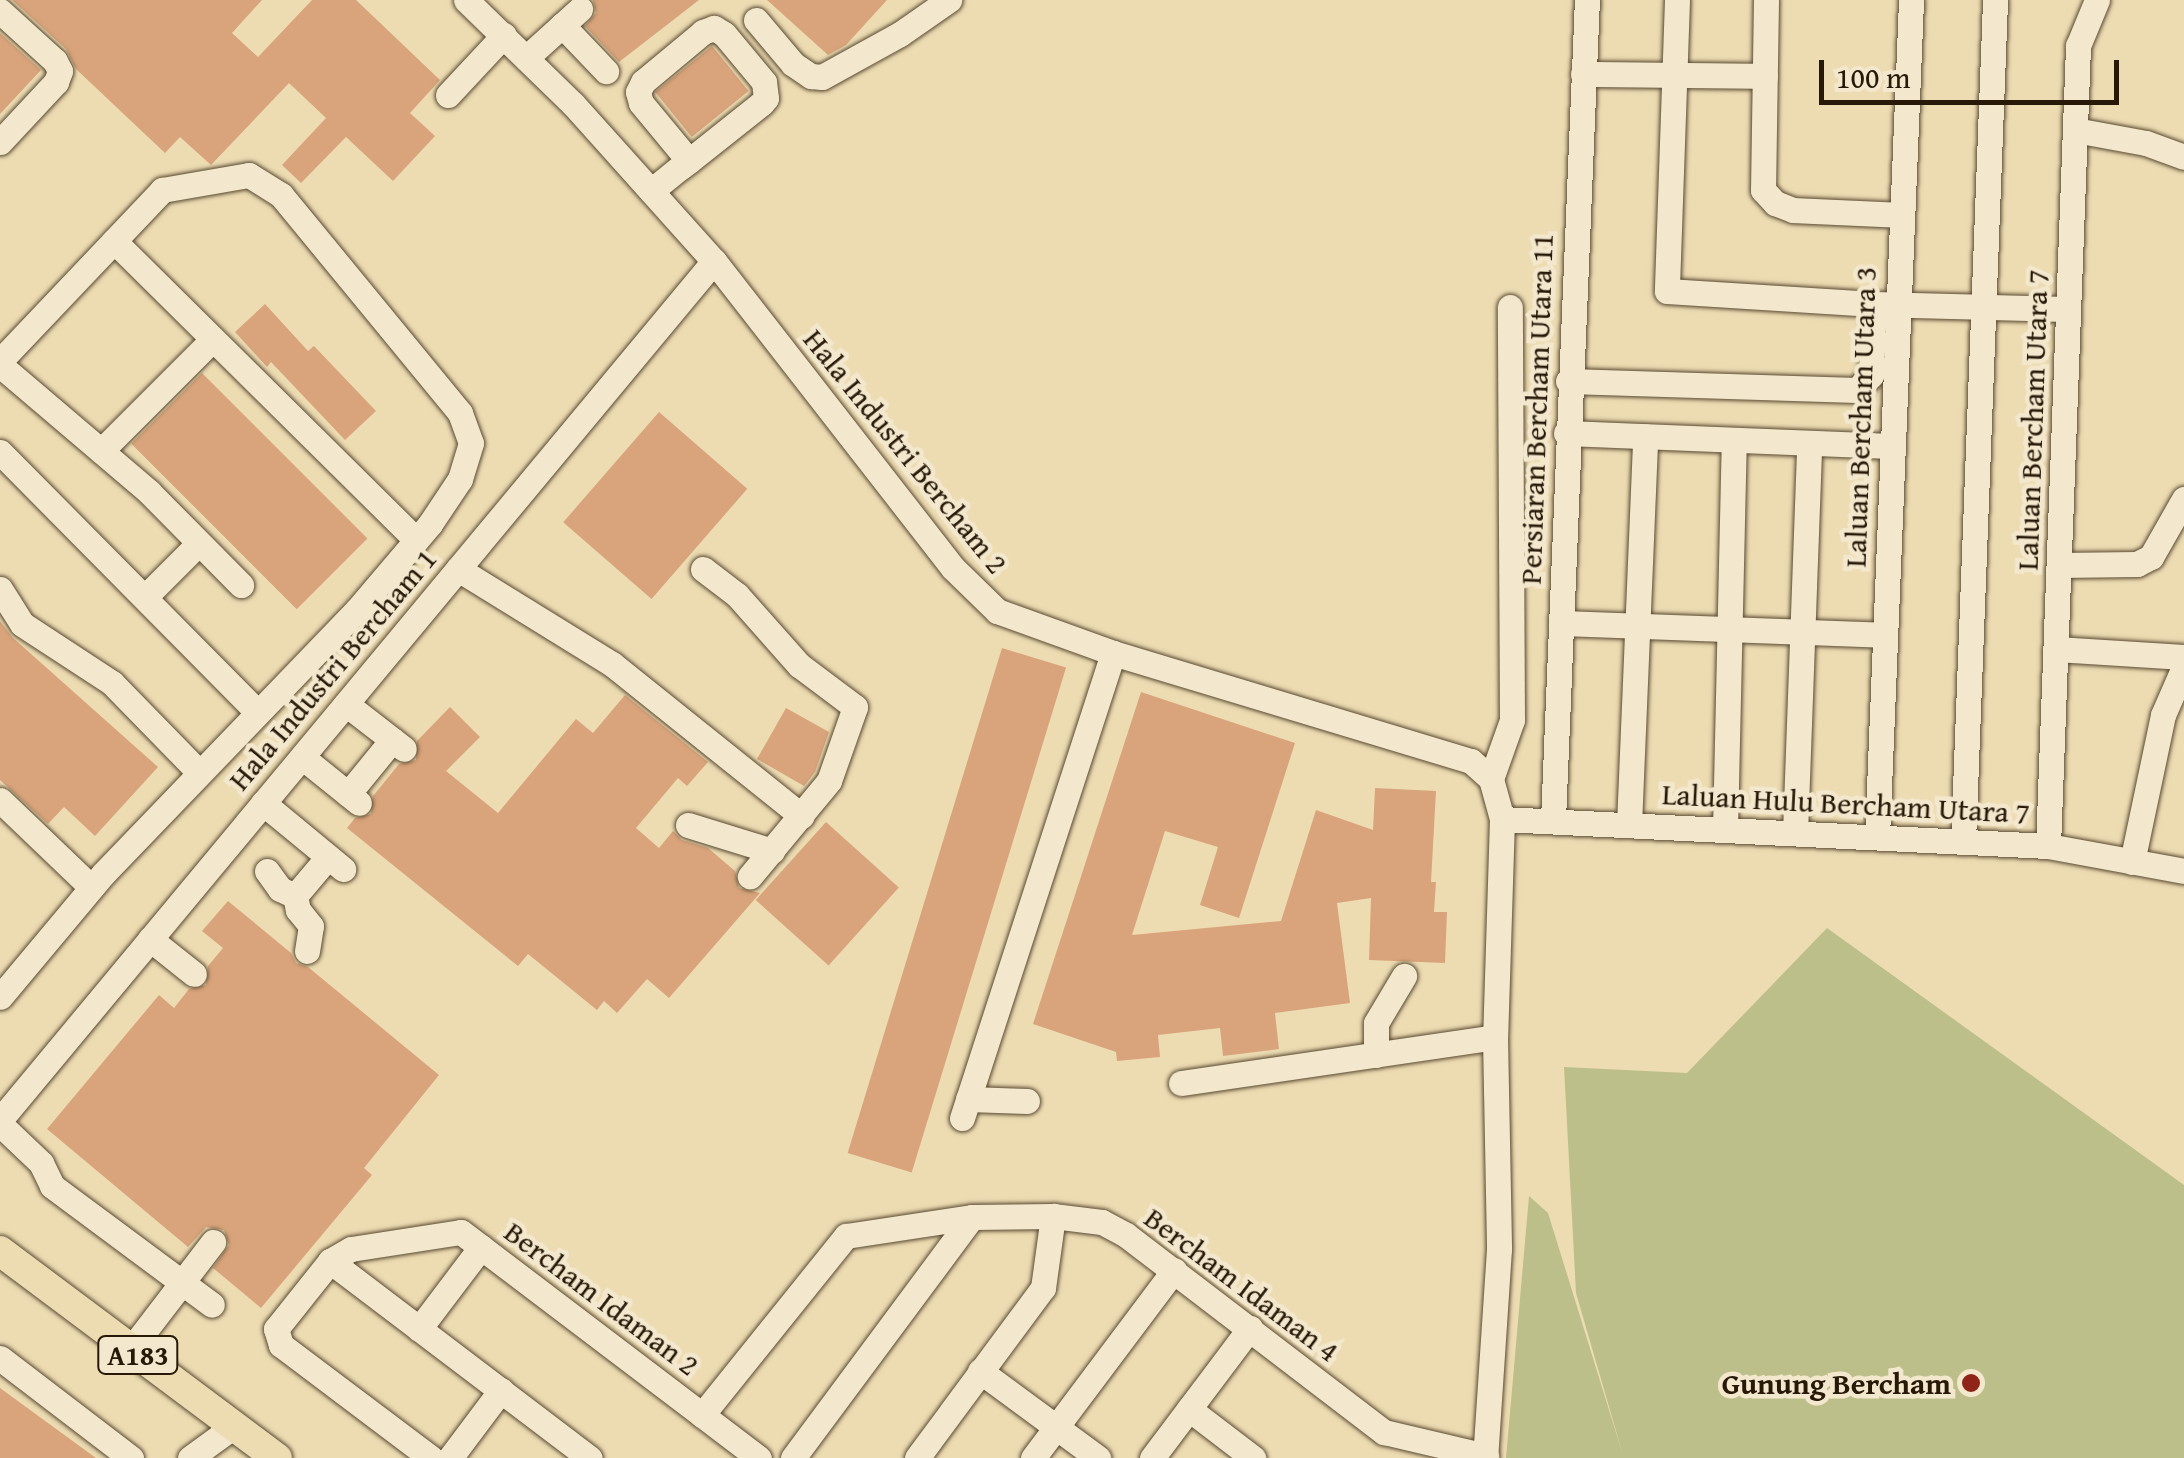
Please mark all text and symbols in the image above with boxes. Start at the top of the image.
scale bar [1824,40,2124,102]
text: 100 m [1836,55,1910,99]
street label: Persiaran Bercham Utara 11 [1512,233,1560,585]
street label: Laluan Bercham Utara 3 [1837,266,1883,568]
street label: Laluan Bercham Utara 7 [2009,269,2055,571]
street label: Hala Industri Bercham 2 [796,322,1016,580]
street label: Hala Industri Bercham 1 [221,541,443,797]
street label: Laluan Hulu Bercham Utara 7 [1661,775,2031,831]
street label: Bercham Idaman 4 [1138,1199,1346,1369]
street label: Bercham Idaman 2 [498,1213,706,1383]
road number: A183 [96,1332,180,1378]
place label: Gunung Bercham [1722,1365,1951,1401]
marker: Gunung Bercham [1960,1372,1982,1394]

